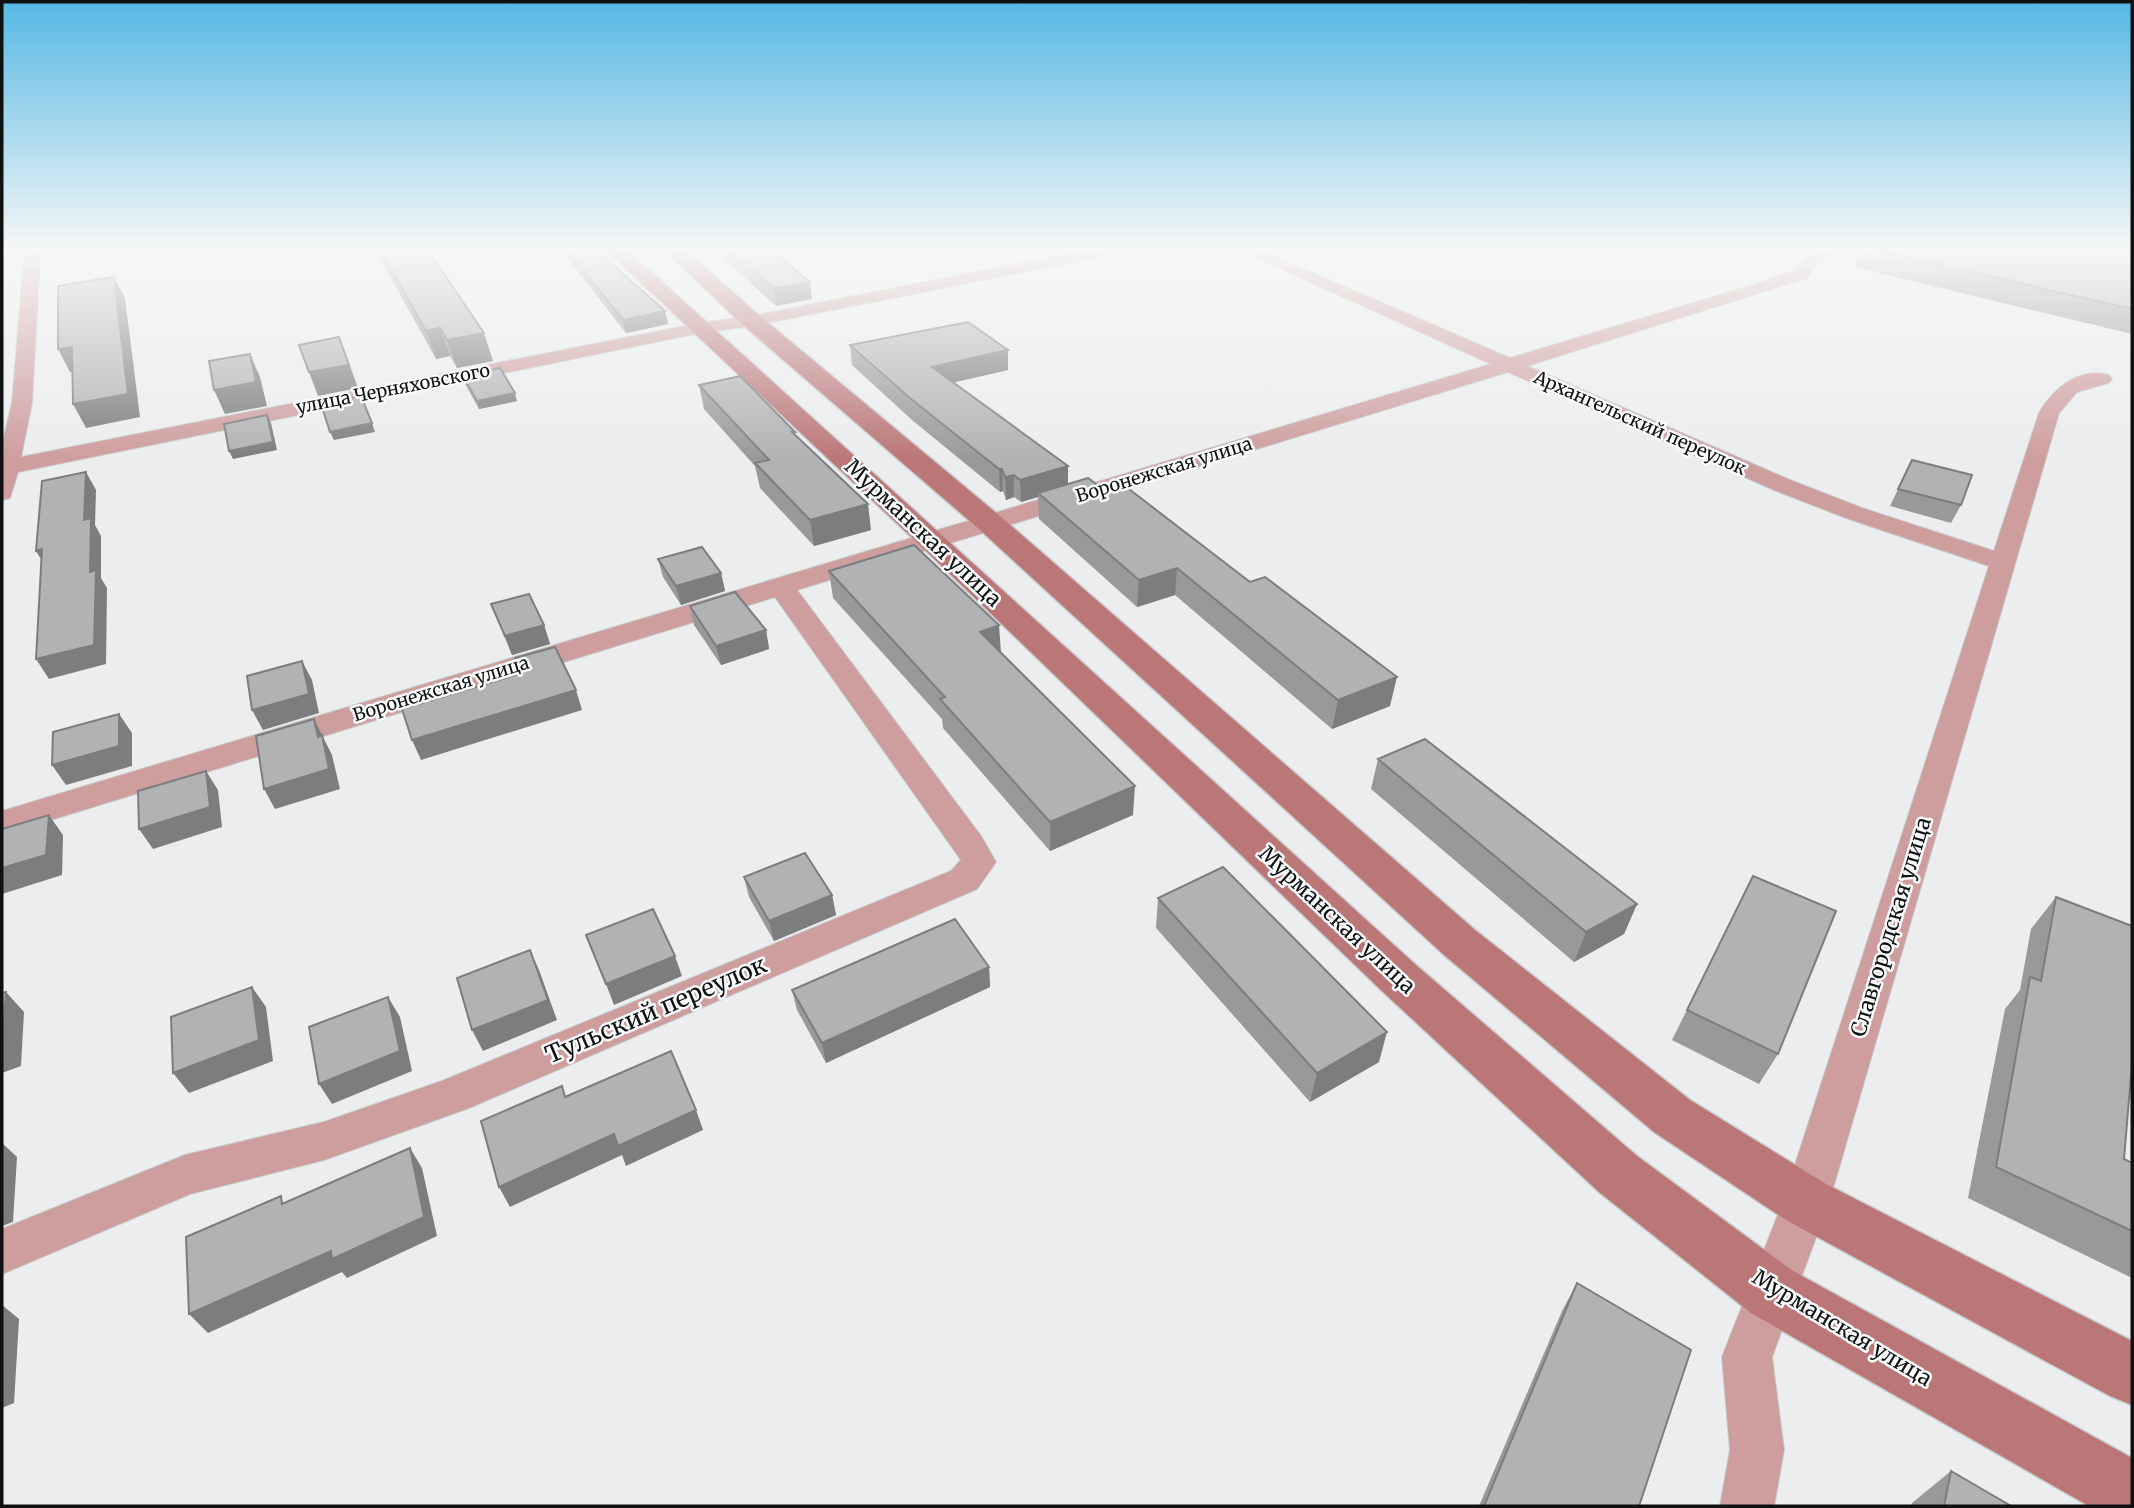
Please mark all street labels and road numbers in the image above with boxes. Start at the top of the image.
street label: улица Черняховского [294,358,492,419]
street label: Архангельский переулок [1529,365,1751,480]
street label: Воронежская улица [1073,432,1255,507]
street label: Мурманская улица [839,453,1007,612]
street label: Воронежская улица [350,651,532,726]
street label: Славгородская улица [1844,814,1937,1040]
street label: Мурманская улица [1253,840,1421,999]
street label: Тульский переулок [540,949,771,1070]
street label: Мурманская улица [1748,1263,1937,1392]

